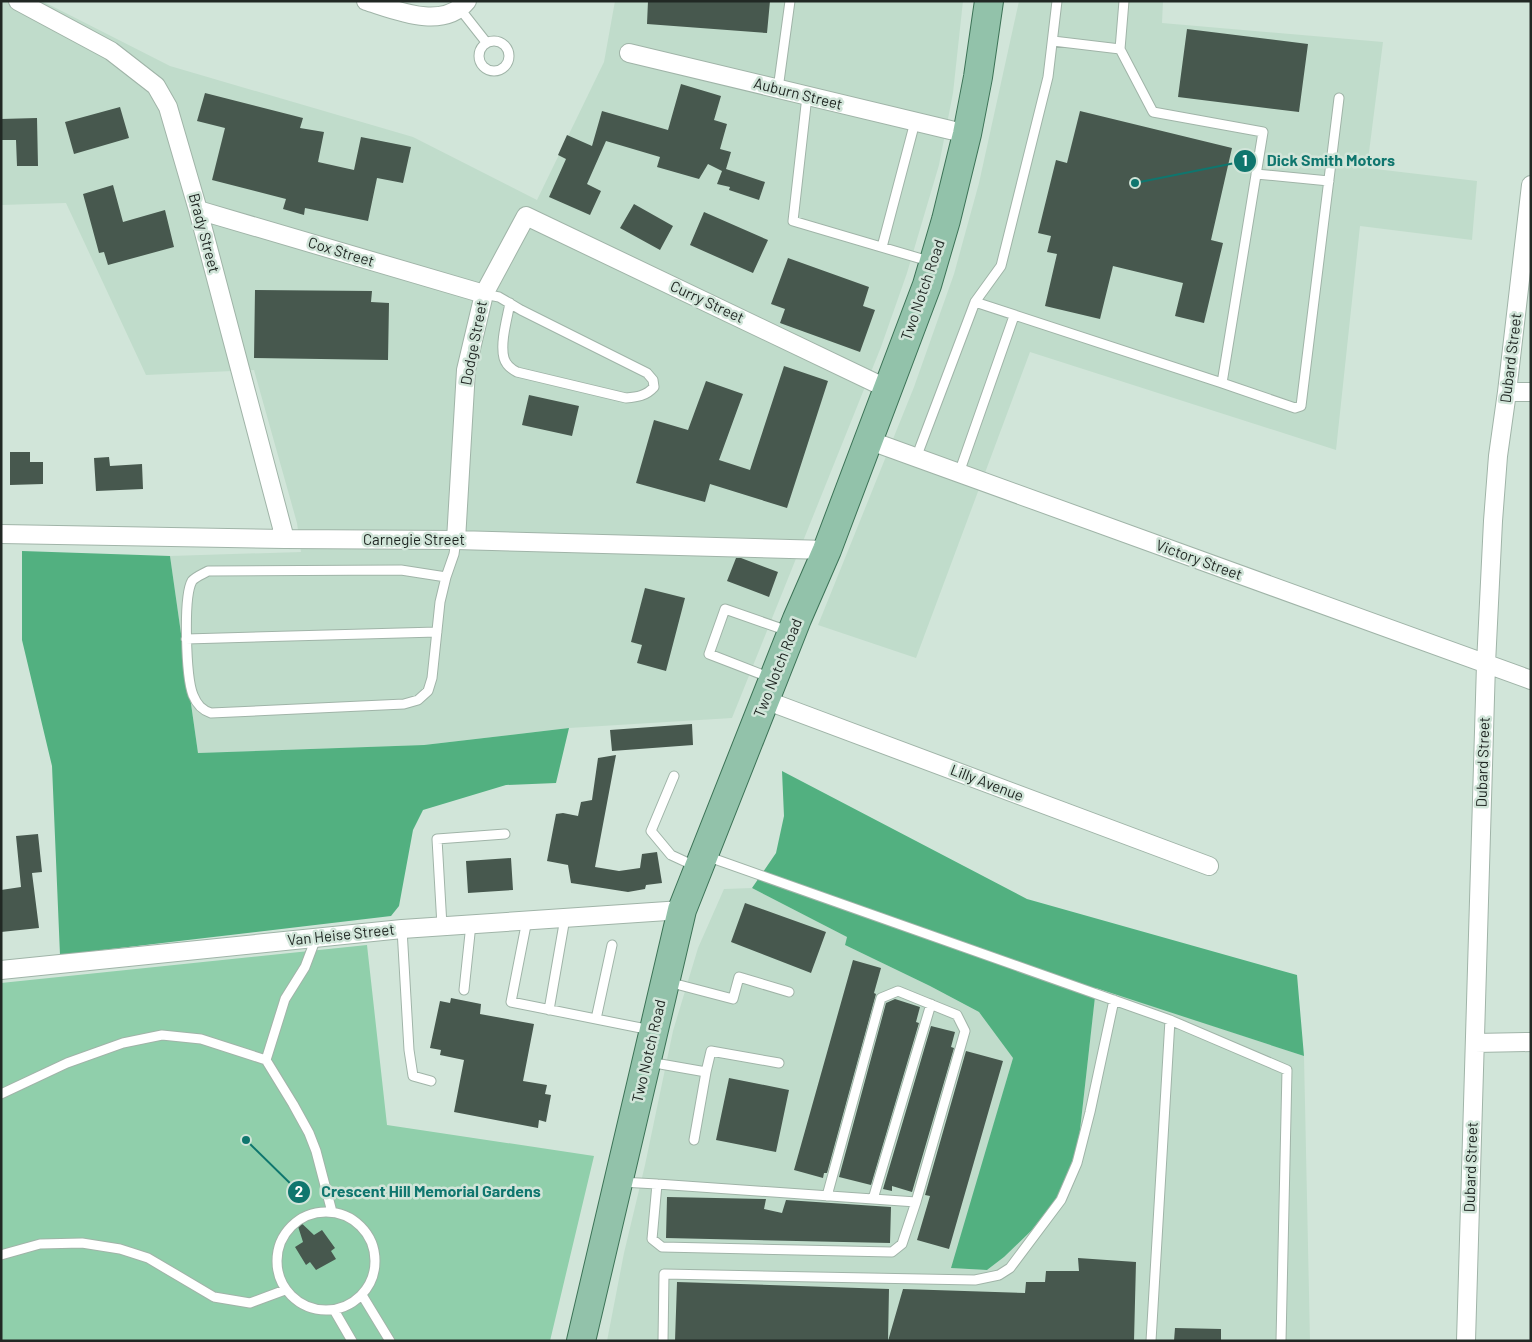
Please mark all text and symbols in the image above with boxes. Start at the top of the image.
street label: Auburn Street [752,73,845,113]
callout: Dick Smith Motors [1232,145,1406,176]
text: Dick Smith Motors [1267,150,1395,169]
text: 1 [1242,151,1248,169]
street label: Brady Street [186,191,224,274]
street label: Cox Street [306,232,377,270]
street label: Two Notch Road [896,237,948,342]
street label: Curry Street [668,276,747,326]
street label: Dodge Street [456,299,490,387]
street label: Dubard Street [1496,312,1524,404]
street label: Carnegie Street [363,530,465,548]
street label: Victory Street [1154,535,1245,583]
street label: Two Notch Road [749,615,805,720]
street label: Dubard Street [1471,716,1493,807]
street label: Lilly Avenue [948,760,1026,804]
street label: Van Heise Street [286,919,395,949]
street label: Two Notch Road [627,997,669,1104]
street label: Dubard Street [1459,1121,1481,1212]
callout: Crescent Hill Memorial Gardens [286,1176,551,1207]
text: Crescent Hill Memorial Gardens [321,1181,541,1200]
text: 2 [295,1182,303,1200]

